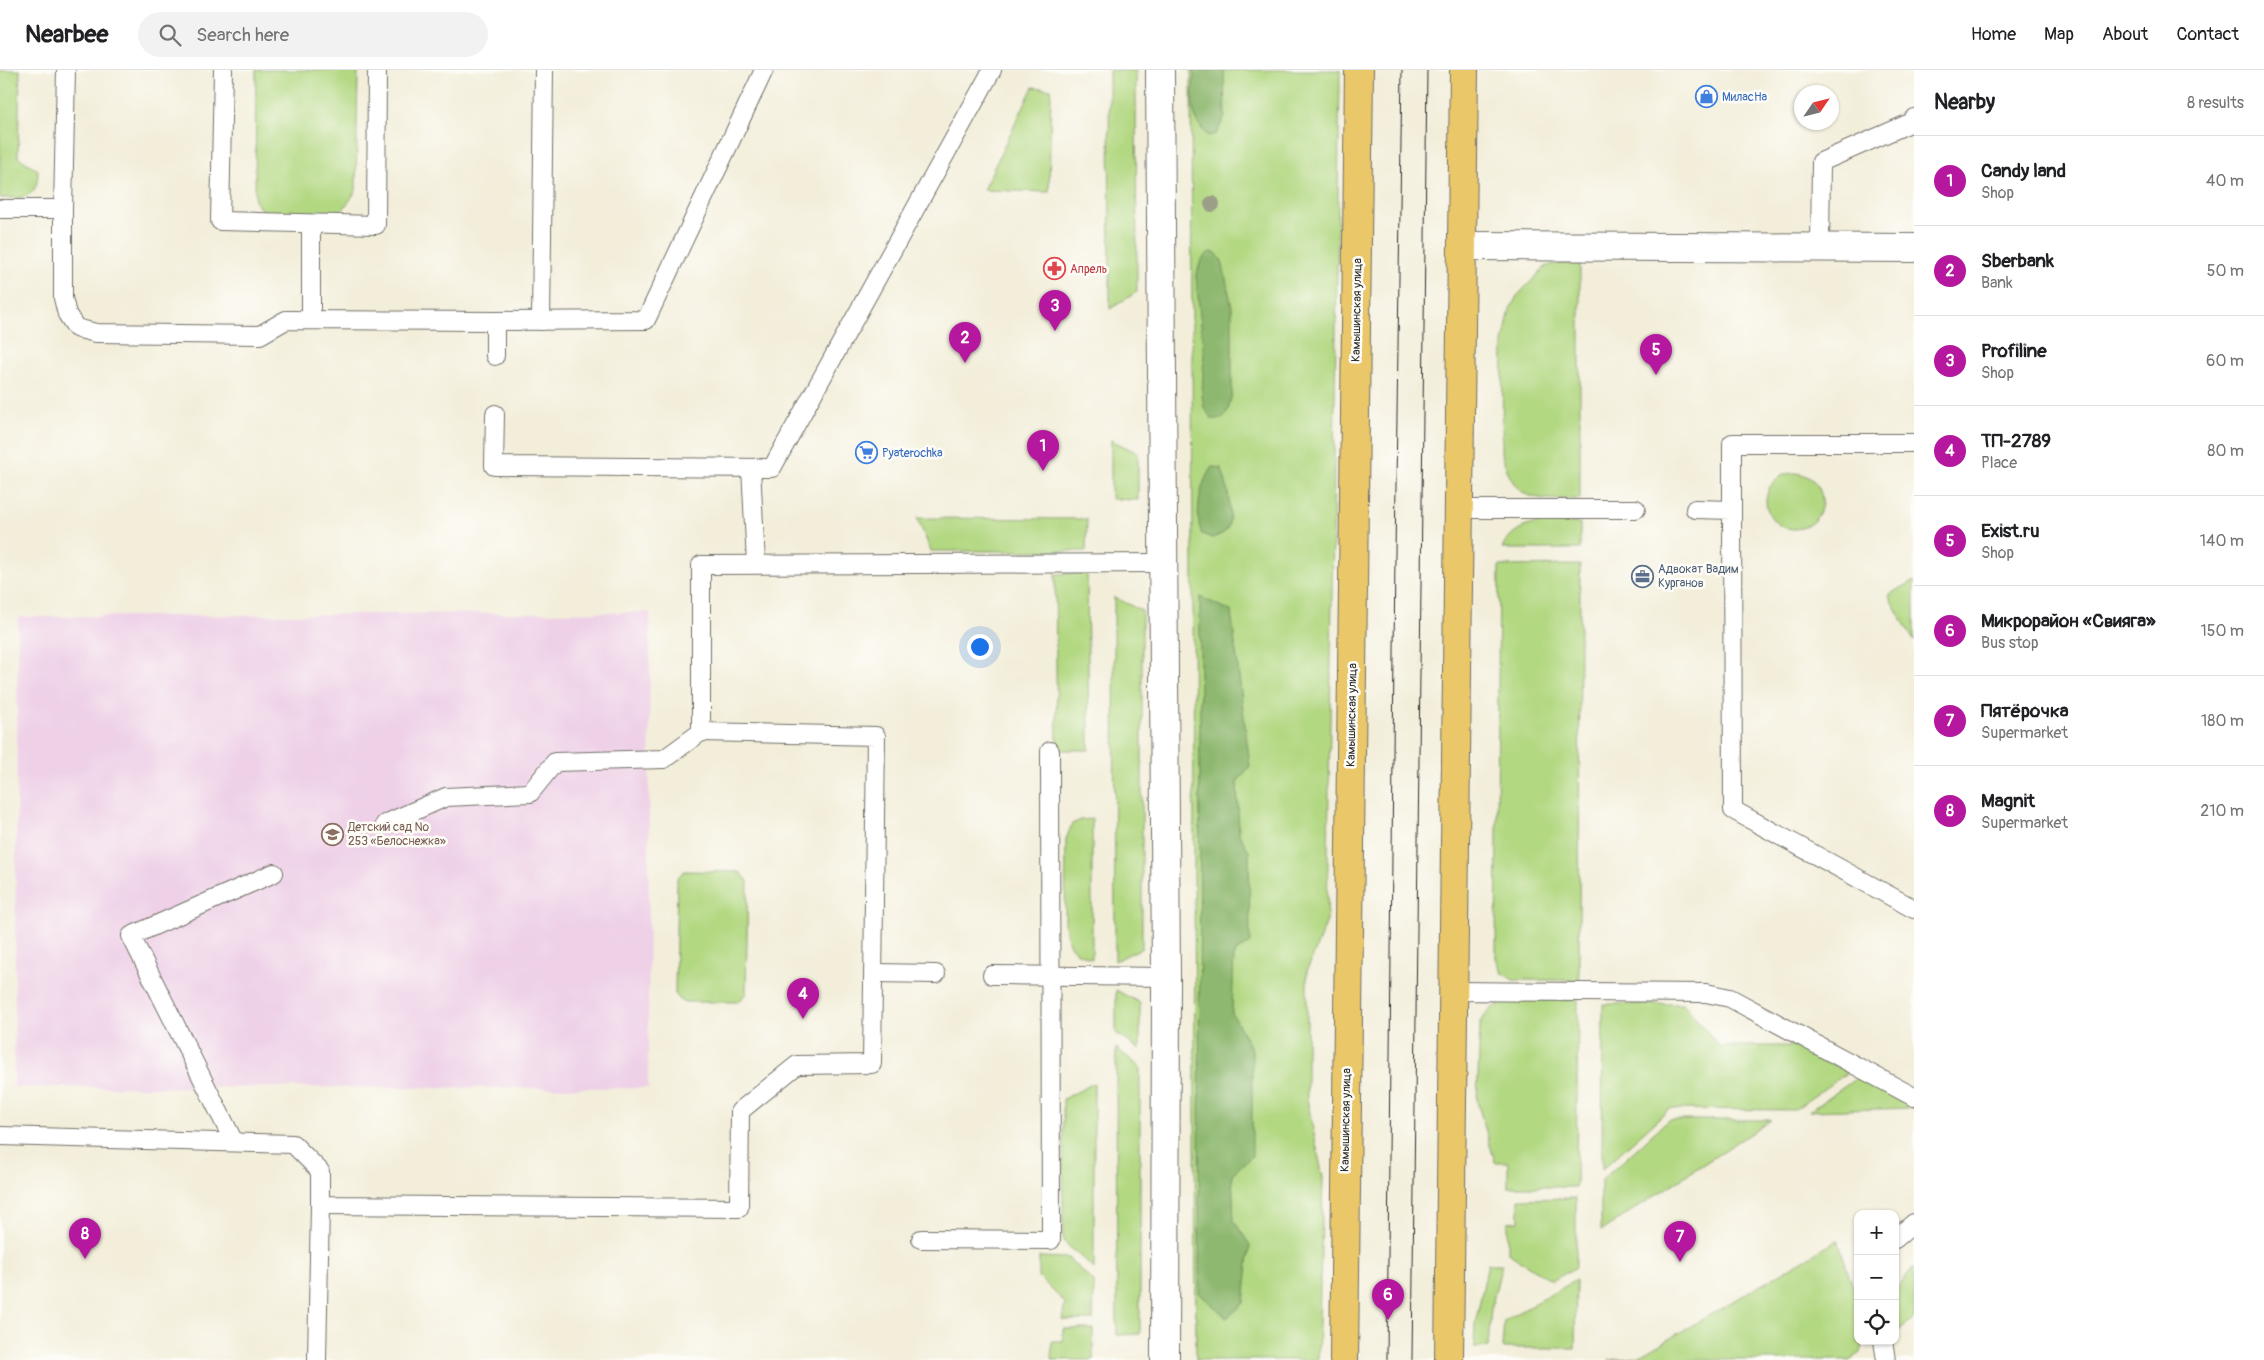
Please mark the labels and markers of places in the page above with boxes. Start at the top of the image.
shop icon: МиласНа [1694,85,1718,109]
place label: МиласНа [1722,90,1768,105]
pharmacy icon: Апрель [1042,257,1066,281]
place label: Апрель [1070,262,1107,277]
pin: 3 [1039,290,1071,331]
pin: 2 [949,322,981,363]
pin: 5 [1640,334,1672,375]
pin: 1 [1027,430,1059,471]
supermarket icon: Pyaterochka [854,441,878,465]
place label: Pyaterochka [882,446,943,461]
place label: Адвокат Вадим Курганов [1658,562,1739,591]
office icon: Адвокат Вадим Курганов [1630,564,1654,588]
place label: Детский сад № 253 «Белоснежка» [347,820,446,849]
school or university icon: Детский сад № 253 «Белоснежка» [320,822,344,846]
pin: 4 [787,978,819,1019]
pin: 8 [69,1218,101,1259]
pin: 7 [1664,1221,1696,1262]
pin: 6 [1372,1279,1404,1320]

